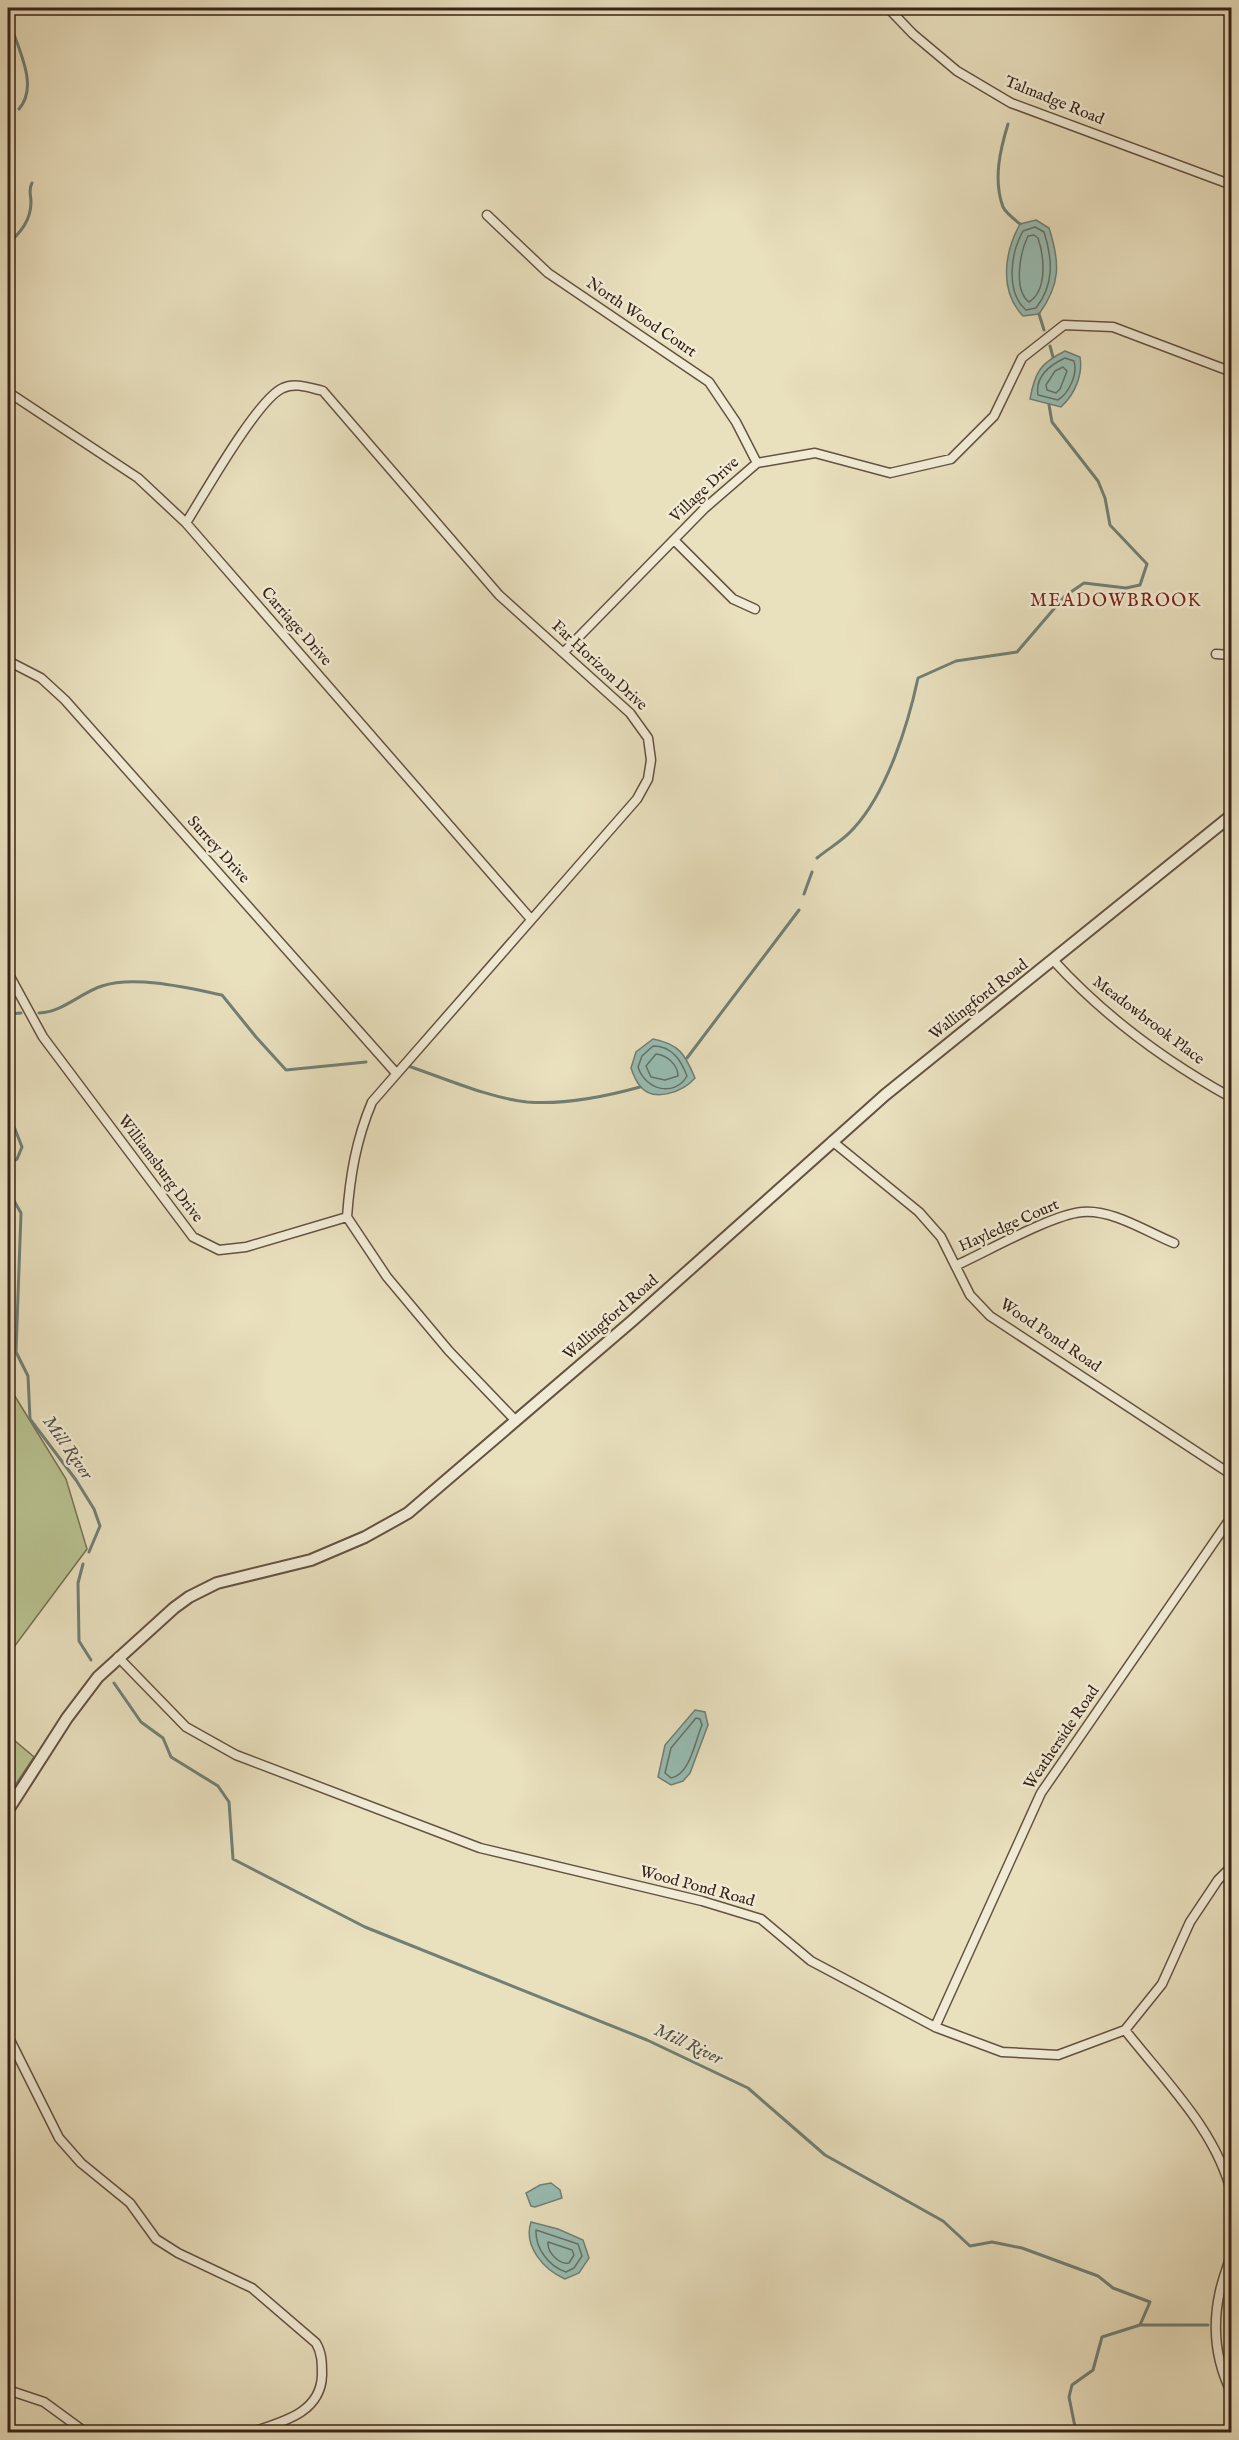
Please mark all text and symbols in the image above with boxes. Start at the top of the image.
street label: Talmadge Road [1001,72,1107,130]
street label: North Wood Court [582,274,700,363]
street label: Village Drive [666,453,744,528]
street label: Carriage Drive [256,583,336,671]
district label: MEADOWBROOK [1030,590,1202,613]
street label: Far Horizon Drive [547,617,651,715]
street label: Surrey Drive [182,812,254,888]
street label: Wallingford Road [926,955,1033,1045]
street label: Meadowbrook Place [1088,972,1208,1070]
street label: Williamsburg Drive [113,1111,207,1227]
street label: Hayledge Court [956,1195,1063,1257]
street label: Wallingford Road [559,1271,663,1365]
street label: Wood Pond Road [996,1295,1105,1378]
water label: Mill River [37,1412,98,1485]
street label: Weatherside Road [1020,1682,1104,1794]
street label: Wood Pond Road [637,1862,757,1912]
water label: Mill River [650,2019,727,2071]

